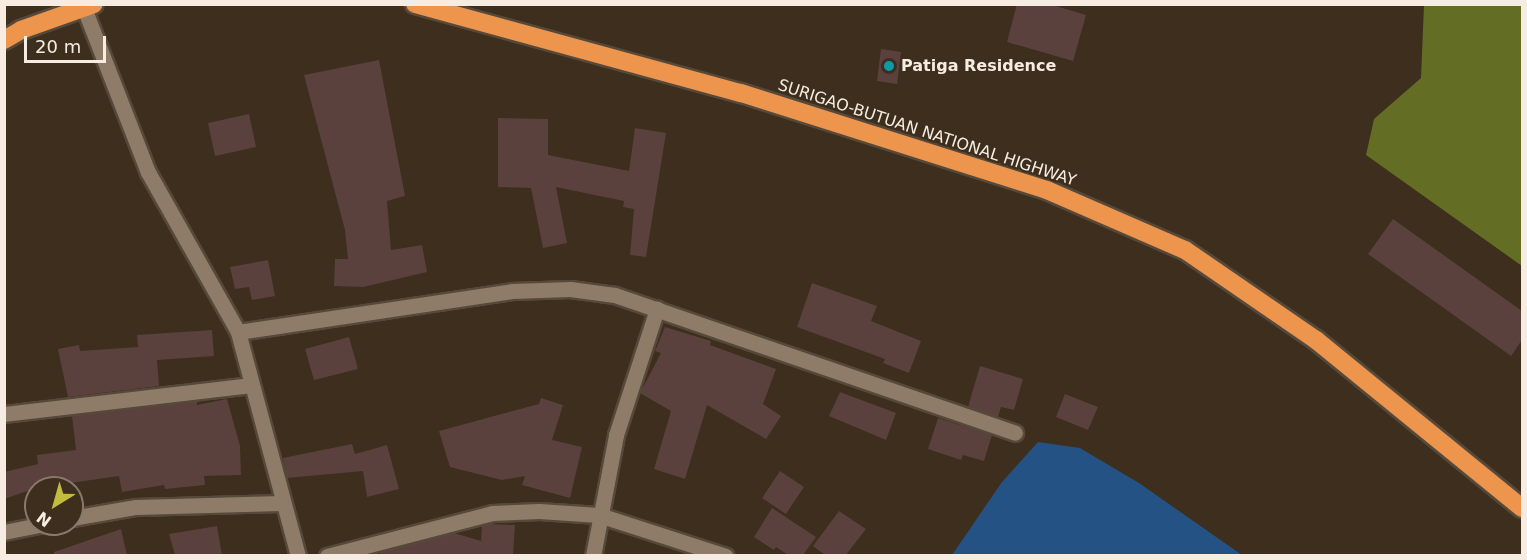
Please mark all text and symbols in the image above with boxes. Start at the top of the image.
scale bar [27,24,110,62]
text: 20 m [35,36,81,57]
place label: Patiga Residence [901,56,1056,76]
marker: Patiga Residence [882,59,896,73]
street label: SURIGAO-BUTUAN NATIONAL HIGHWAY [775,76,1079,190]
north arrow [24,476,84,536]
text: N [33,508,55,531]

